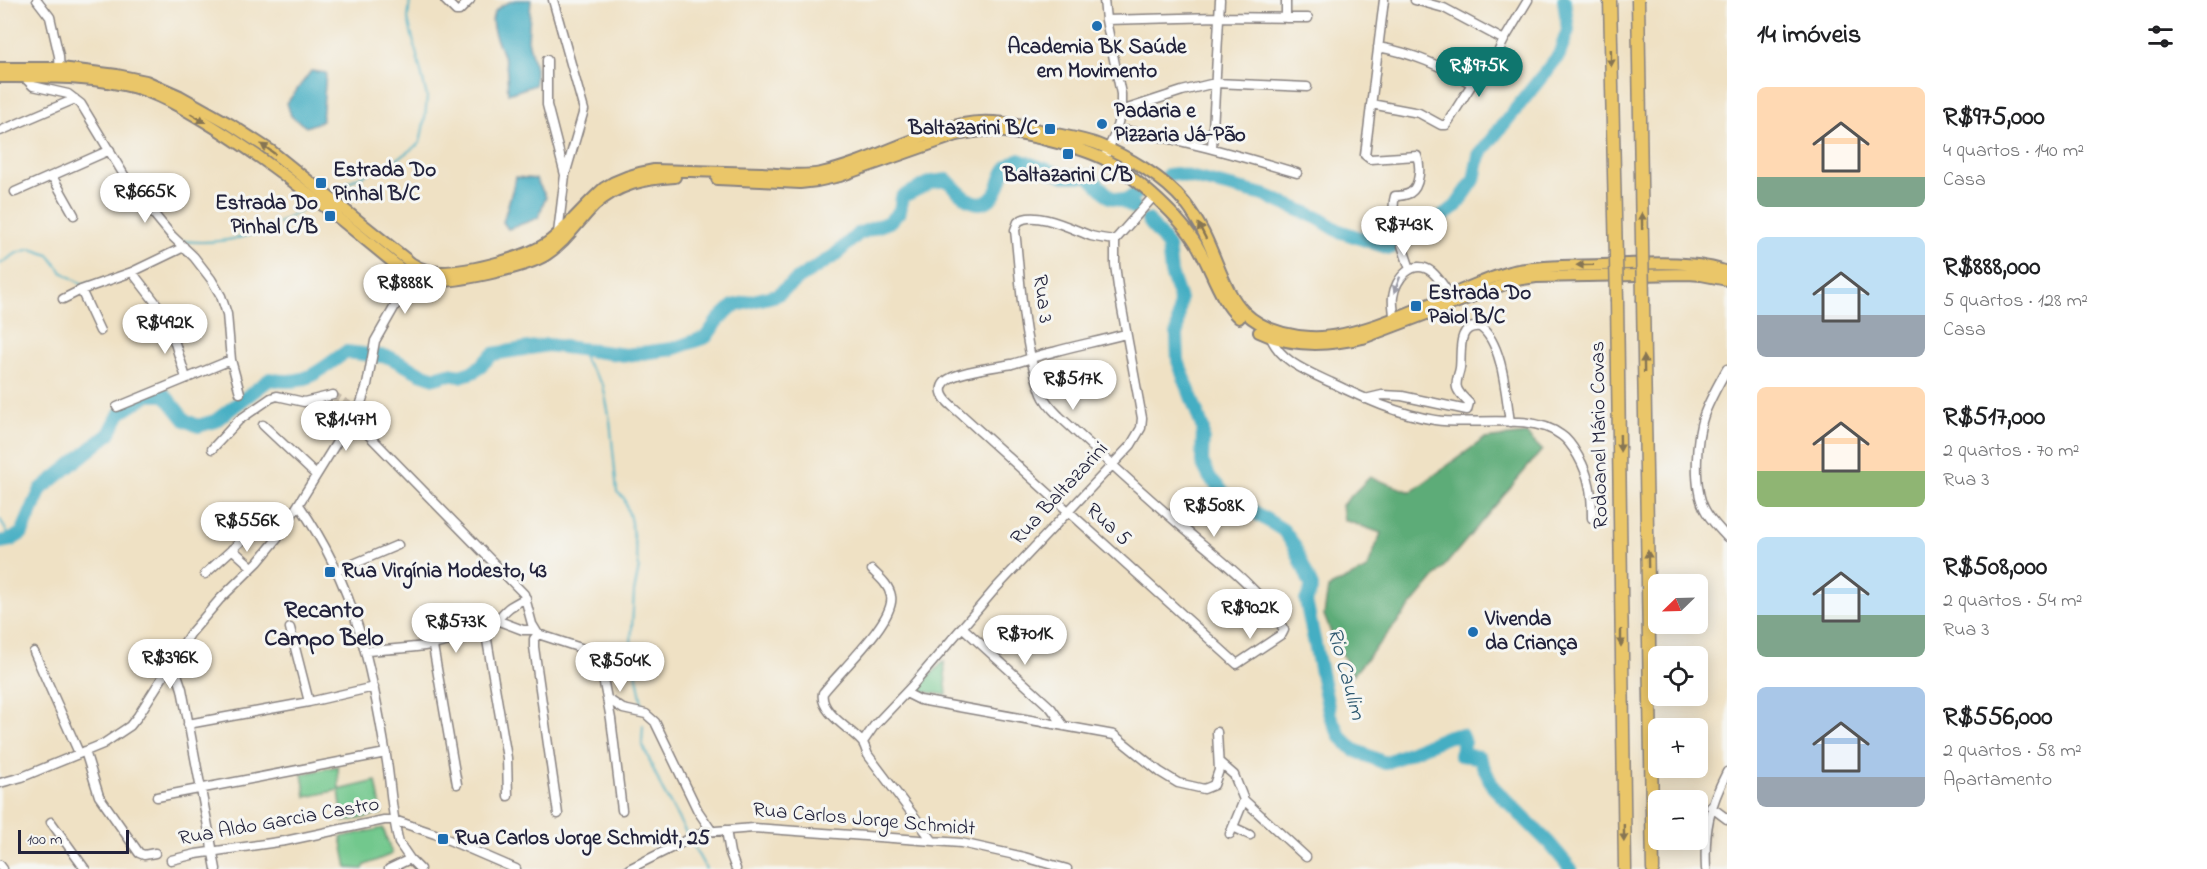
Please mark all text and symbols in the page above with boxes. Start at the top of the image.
text: 14 imóveis [1757,17,1861,55]
marker: Academia BK Saúde em Movimento [1090,19,1104,33]
icon: filters [2144,20,2177,53]
place label: Academia BK Saúde em Movimento [1007,33,1187,87]
pin: R$975K [1430,47,1528,98]
one-way arrow [1606,49,1616,68]
text: R$975K [1450,52,1508,81]
place label: Padaria e Pizzaria Já-Pão [1114,97,1246,151]
text: R$975,000 [1943,99,2045,137]
icon: home [1805,111,1877,183]
one-way arrow [190,113,207,123]
place label: Baltazarini B/C [908,114,1038,144]
marker: Padaria e Pizzaria Já-Pão [1095,117,1109,131]
marker: Baltazarini B/C [1043,122,1057,136]
text: 4 quartos · 140 m² [1943,137,2084,166]
one-way arrow [260,143,276,155]
marker: Baltazarini C/B [1061,147,1075,161]
place label: Estrada Do Pinhal B/C [333,156,436,210]
place label: Baltazarini C/B [1002,161,1133,191]
text: Casa [1943,166,1986,195]
pin: R$665K [96,173,194,224]
marker: Estrada Do Pinhal B/C [314,176,328,190]
text: R$665K [114,178,176,207]
place label: Estrada Do Pinhal C/B [215,189,318,243]
pin: R$743K [1355,206,1453,257]
marker: Estrada Do Pinhal C/B [323,209,337,223]
text: R$743K [1375,211,1433,240]
one-way arrow [1637,212,1646,231]
one-way arrow [1197,222,1206,239]
text: R$888,000 [1943,249,2041,287]
one-way arrow [1576,261,1595,270]
icon: home [1805,261,1877,333]
pin: R$888K [356,264,454,315]
text: R$888K [377,269,433,298]
street label: Rua 3 [1024,273,1060,325]
one-way arrow [1392,276,1402,294]
place label: Estrada Do Paiol B/C [1428,279,1531,333]
text: 5 quartos · 128 m² [1943,287,2088,316]
marker: Estrada Do Paiol B/C [1409,299,1423,313]
pin: R$492K [116,304,214,355]
text: R$492K [136,309,194,338]
text: Casa [1943,316,1986,345]
street label: Rodoanel Mário Covas [1583,341,1617,529]
one-way arrow [1640,354,1649,373]
pin: R$517K [1024,360,1122,411]
text: R$517K [1044,365,1102,394]
text: R$517,000 [1943,399,2045,437]
pin: R$1.47M [291,401,401,452]
text: R$1.47M [315,406,377,435]
icon: home [1805,411,1877,483]
one-way arrow [1615,434,1625,453]
street label: Rua Baltazarini [1004,435,1116,553]
text: 2 quartos · 70 m² [1943,437,2080,466]
text: Rua 3 [1943,466,1990,495]
pin: R$508K [1165,487,1263,538]
text: R$508K [1184,492,1244,521]
street label: Rua 5 [1079,496,1137,554]
pin: R$556K [198,502,296,553]
text: R$556K [215,507,279,536]
one-way arrow [1644,549,1653,568]
text: R$508,000 [1943,549,2047,587]
place label: Rua Virgínia Modesto, 43 [342,557,547,589]
icon: home [1805,561,1877,633]
marker: Rua Virgínia Modesto, 43 [323,565,337,579]
north arrow [1648,574,1708,634]
map controls [1648,574,1708,850]
text: 2 quartos · 54 m² [1943,587,2082,616]
pin: R$902K [1201,589,1299,640]
district label: Recanto Campo Belo [264,594,384,657]
text: R$902K [1221,594,1279,623]
pin: R$573K [407,603,505,654]
place label: Vivenda da Criança [1484,605,1578,659]
text: R$573K [426,608,486,637]
pin: R$701K [976,615,1074,666]
text: Rua 3 [1943,616,1990,645]
text: R$701K [997,620,1053,649]
water label: Rio Caulim [1317,624,1373,725]
marker: Vivenda da Criança [1466,625,1480,639]
one-way arrow [1616,629,1626,648]
pin: R$396K [121,639,219,690]
pin: R$504K [571,642,669,693]
text: R$396K [142,644,198,673]
button: locate [1648,646,1708,706]
text: R$504K [589,647,651,676]
text: R$556,000 [1943,699,2052,737]
icon: home [1805,711,1877,783]
button: + [1648,718,1708,778]
text: 2 quartos · 58 m² [1943,737,2082,766]
text: Apartamento [1943,766,2052,795]
street label: Rua Aldo Garcia Castro [176,790,382,854]
button: − [1648,790,1708,850]
street label: Rua Carlos Jorge Schmidt [751,795,977,847]
place label: Rua Carlos Jorge Schmidt, 25 [455,824,710,856]
one-way arrow [1619,824,1629,843]
scale bar [18,827,129,854]
text: 100 m [27,828,62,852]
marker: Rua Carlos Jorge Schmidt, 25 [436,832,450,846]

